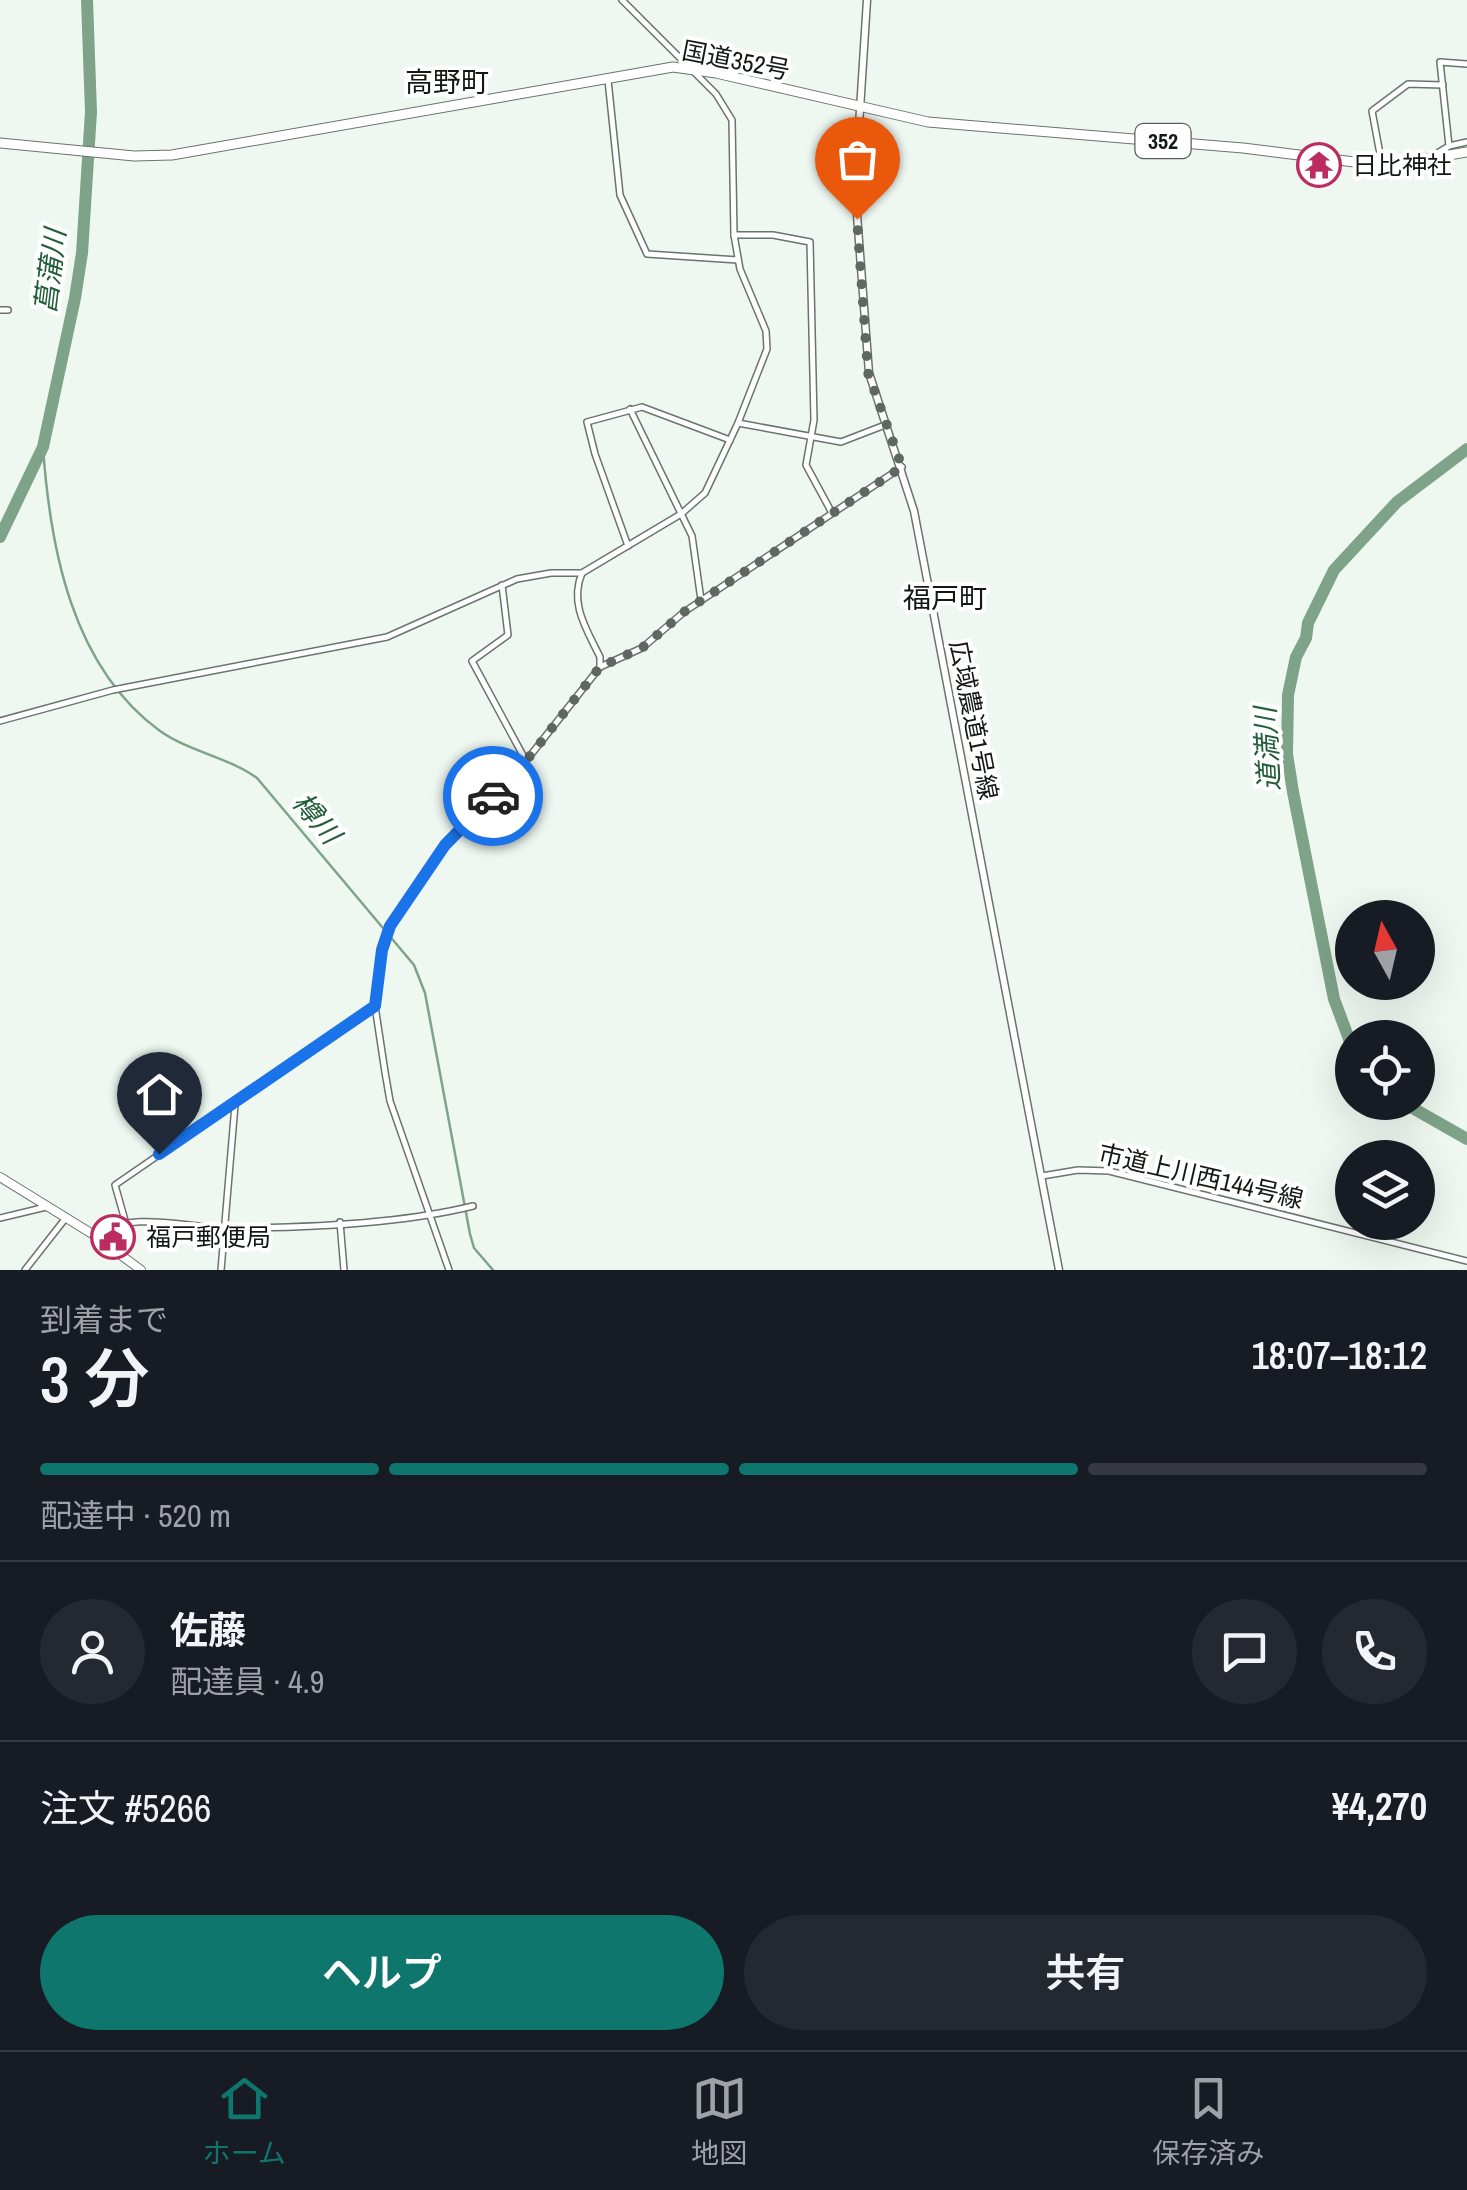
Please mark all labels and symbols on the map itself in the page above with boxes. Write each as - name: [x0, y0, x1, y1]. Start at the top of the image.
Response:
- street label: 国道352号: [679, 33, 793, 87]
- district label: 高野町: [405, 63, 489, 101]
- pin: [815, 117, 900, 220]
- road number: 352: [1136, 124, 1190, 158]
- temple icon: 日比神社: [1296, 142, 1342, 188]
- place label: 日比神社: [1352, 148, 1452, 182]
- water label: 菖蒲川: [26, 224, 74, 315]
- district label: 福戸町: [903, 579, 987, 617]
- street label: 広域農道1号線: [942, 638, 1006, 802]
- water label: 道満川: [1246, 703, 1288, 792]
- courier: [443, 746, 543, 846]
- water label: 樽川: [284, 784, 351, 854]
- north arrow: [1335, 900, 1435, 1000]
- pin: [117, 1052, 202, 1155]
- street label: 市道上川西144号線: [1095, 1136, 1307, 1216]
- public building icon: 福戸郵便局: [90, 1214, 136, 1260]
- place label: 福戸郵便局: [146, 1220, 271, 1254]

